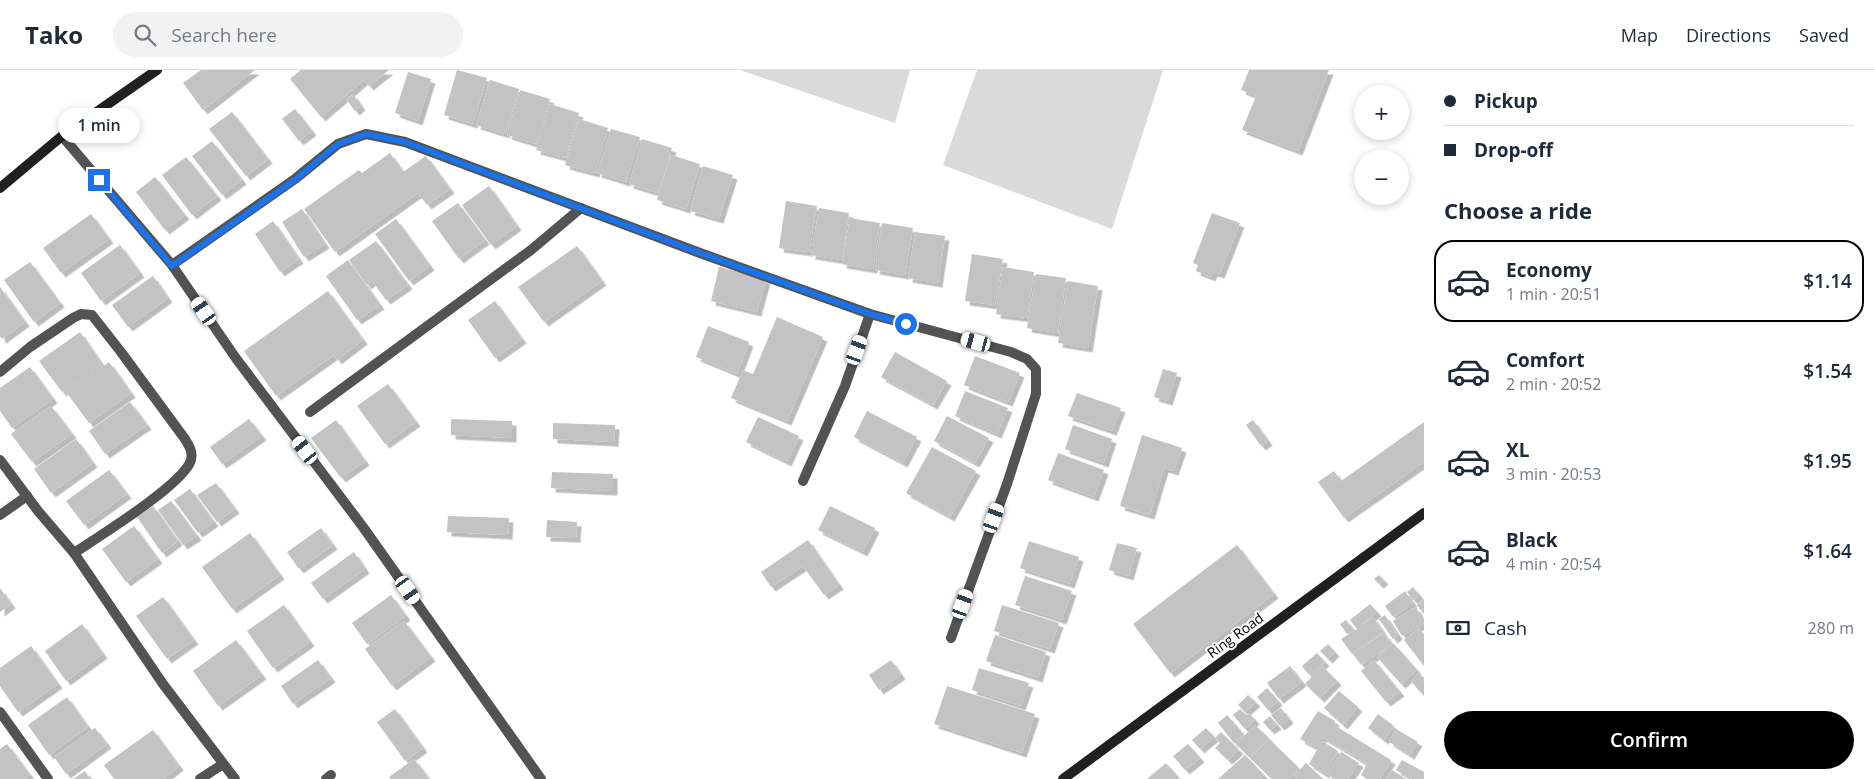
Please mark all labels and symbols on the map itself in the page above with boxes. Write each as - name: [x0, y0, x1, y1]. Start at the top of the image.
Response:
- callout: 1 min: [58, 108, 140, 142]
- route end: [88, 169, 110, 191]
- car: [189, 294, 218, 328]
- route start: [895, 313, 917, 335]
- car: [959, 331, 992, 353]
- car: [844, 333, 869, 367]
- car: [289, 434, 320, 466]
- car: [981, 501, 1006, 535]
- car: [393, 573, 422, 607]
- car: [950, 587, 975, 621]
- street label: Ring Road: [1203, 608, 1267, 662]

